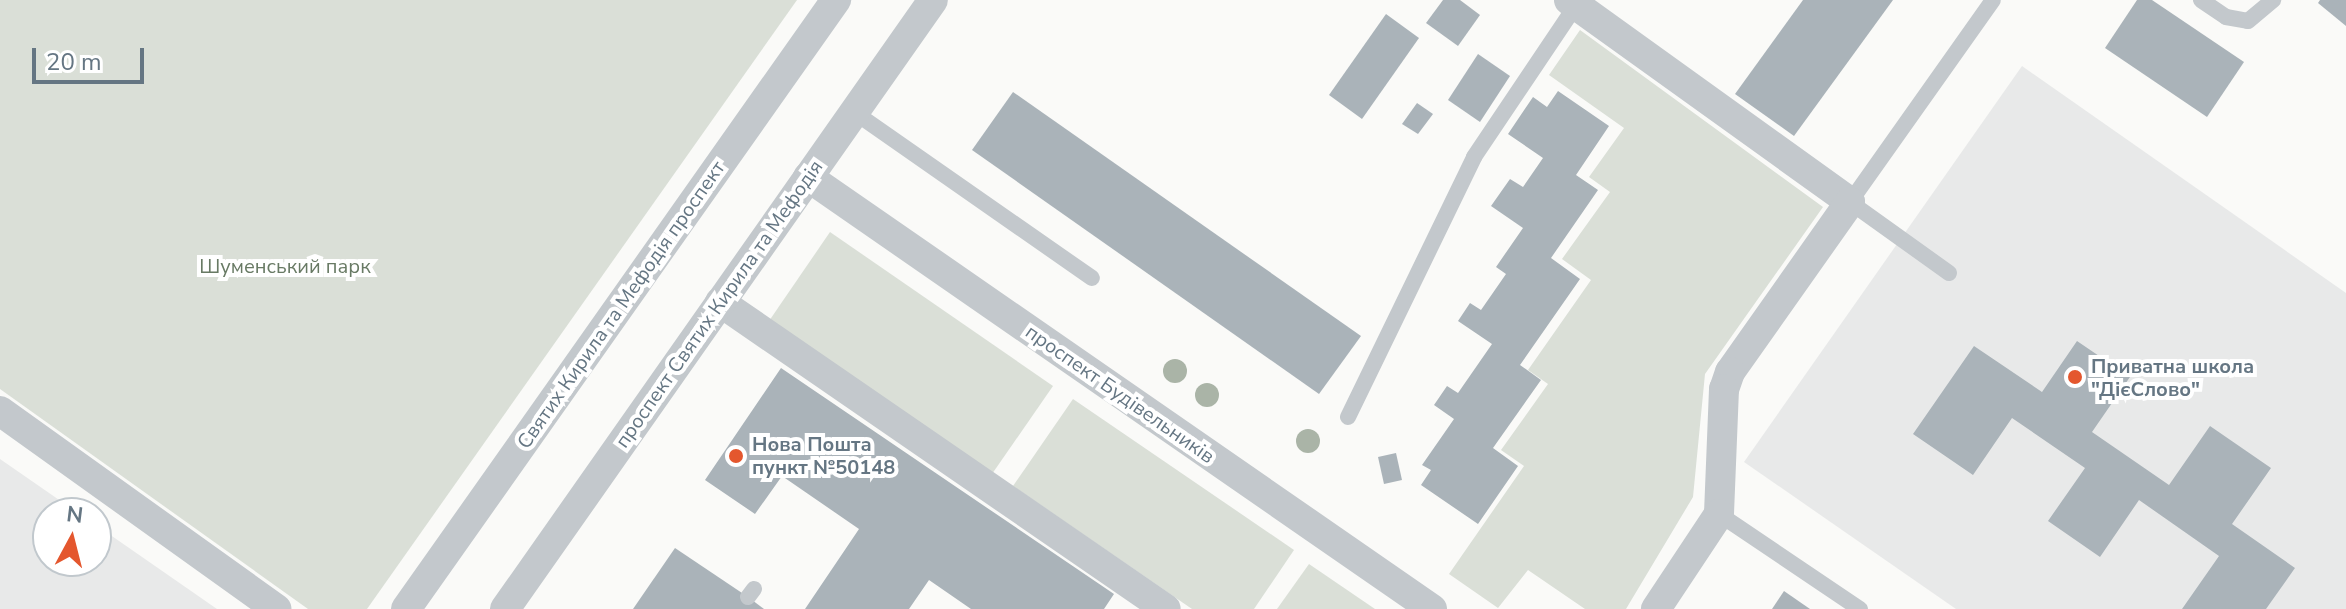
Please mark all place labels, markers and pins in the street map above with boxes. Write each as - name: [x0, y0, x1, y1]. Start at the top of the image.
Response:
- place label: Приватна школа "ДієСлово": [2091, 354, 2254, 401]
- marker: Приватна школа "ДієСлово": [2066, 368, 2084, 386]
- place label: Нова Пошта пункт №50148: [752, 432, 895, 479]
- marker: Нова Пошта пункт №50148: [727, 447, 745, 465]

